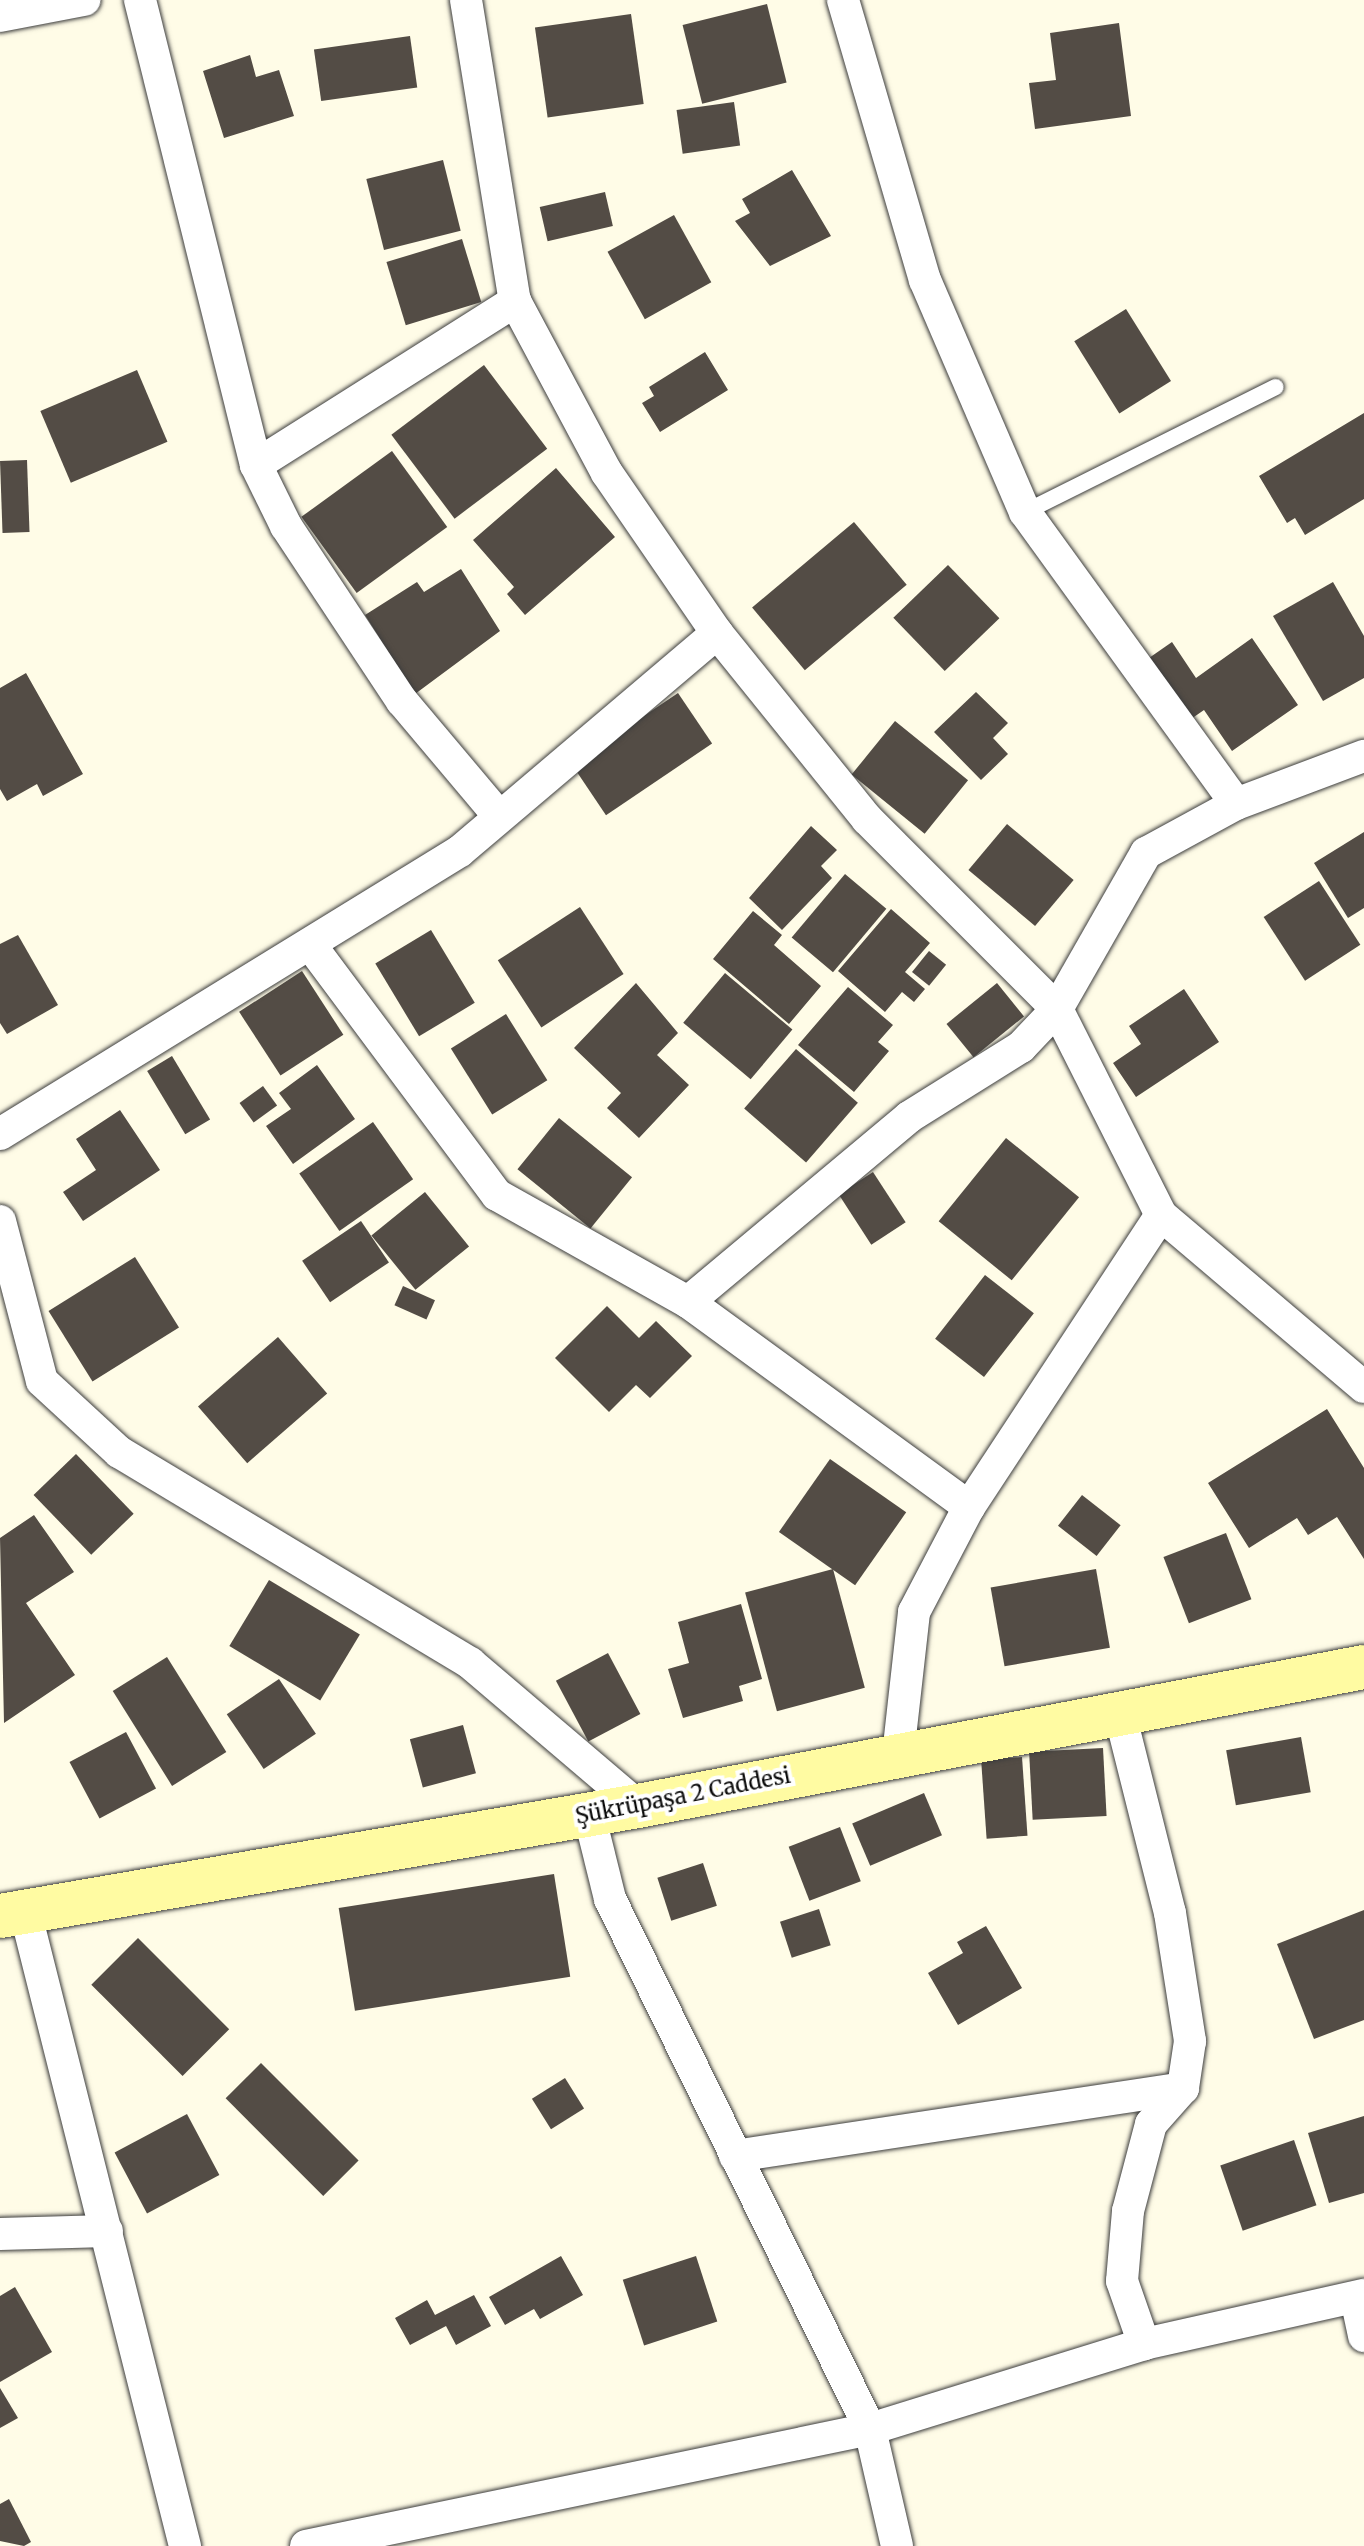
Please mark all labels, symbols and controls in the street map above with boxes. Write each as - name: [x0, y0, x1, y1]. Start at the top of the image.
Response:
- street label: Şükrüpaşa 2 Caddesi: [573, 1762, 793, 1830]

